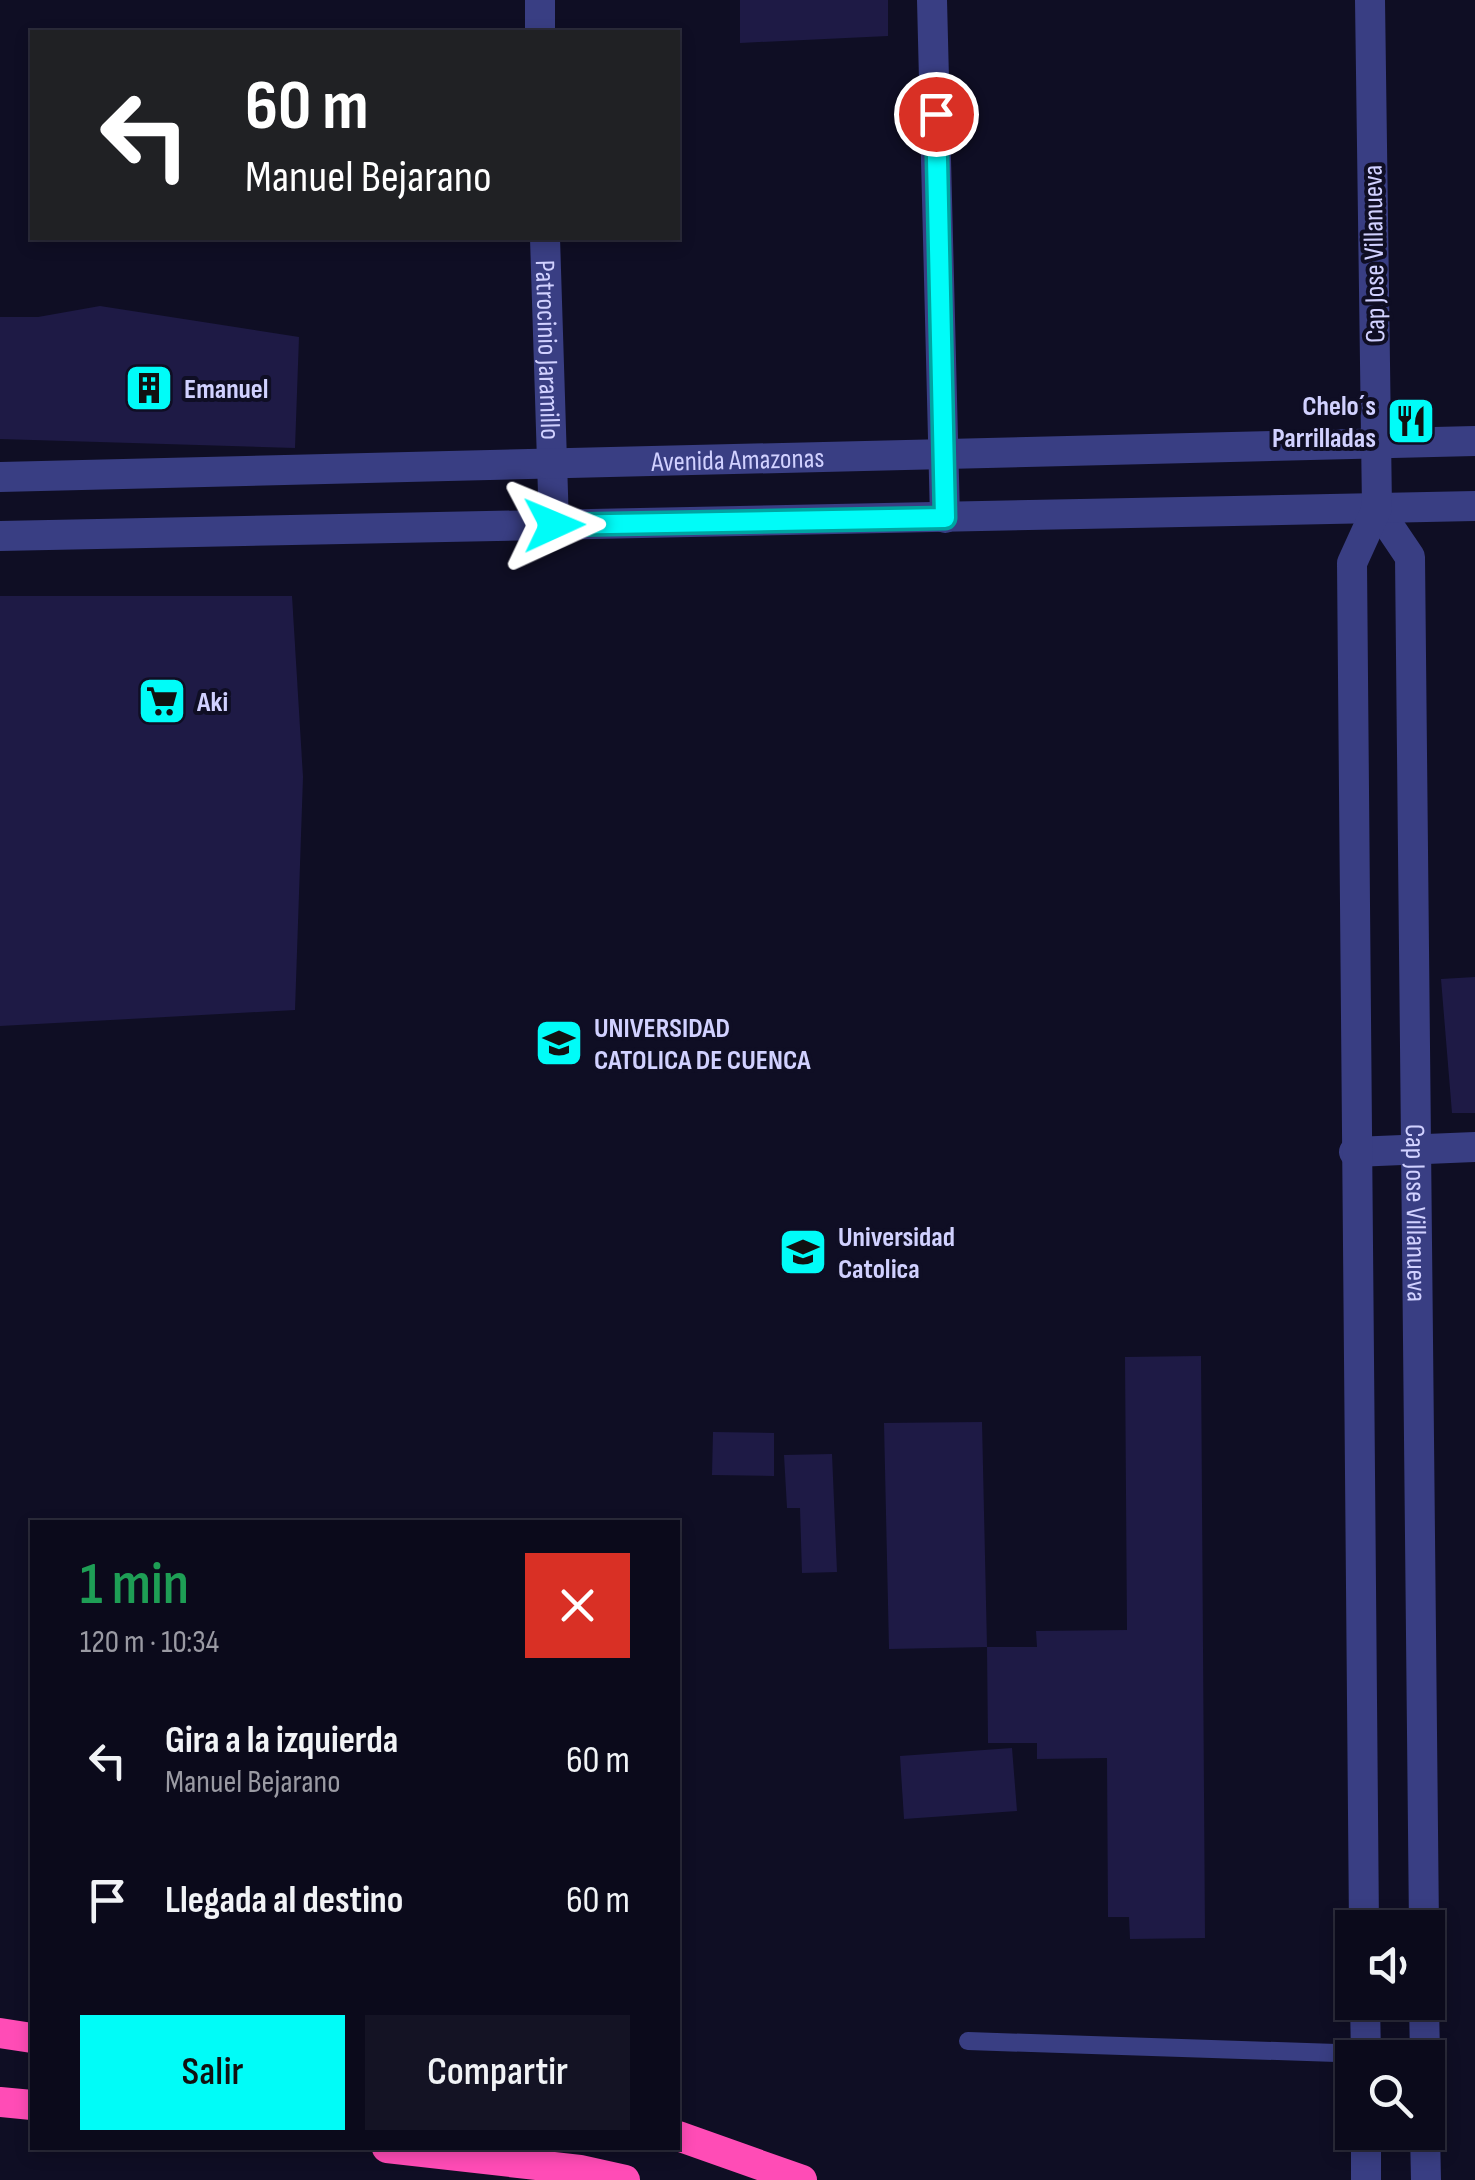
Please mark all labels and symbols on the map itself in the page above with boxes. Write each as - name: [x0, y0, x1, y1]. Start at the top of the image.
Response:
- pin: [894, 72, 979, 157]
- street label: Cap Jose Villanueva: [1356, 165, 1393, 343]
- street label: Patrocinio Jaramillo: [528, 260, 566, 440]
- building icon: Emanuel: [123, 362, 175, 414]
- place label: Emanuel: [184, 373, 268, 406]
- place label: Chelo´s Parrilladas: [1272, 390, 1376, 455]
- restaurant icon: Chelo´s Parrilladas: [1385, 395, 1437, 447]
- street label: Avenida Amazonas: [650, 442, 825, 479]
- position arrow: [502, 473, 606, 577]
- supermarket icon: Aki: [136, 675, 188, 727]
- place label: Aki: [196, 686, 228, 719]
- place label: UNIVERSIDAD CATOLICA DE CUENCA: [594, 1012, 811, 1077]
- school or university icon: UNIVERSIDAD CATOLICA DE CUENCA: [533, 1017, 585, 1069]
- street label: Cap Jose Villanueva: [1398, 1124, 1433, 1302]
- place label: Universidad Catolica: [838, 1221, 955, 1286]
- school or university icon: Universidad Catolica: [777, 1226, 829, 1278]

